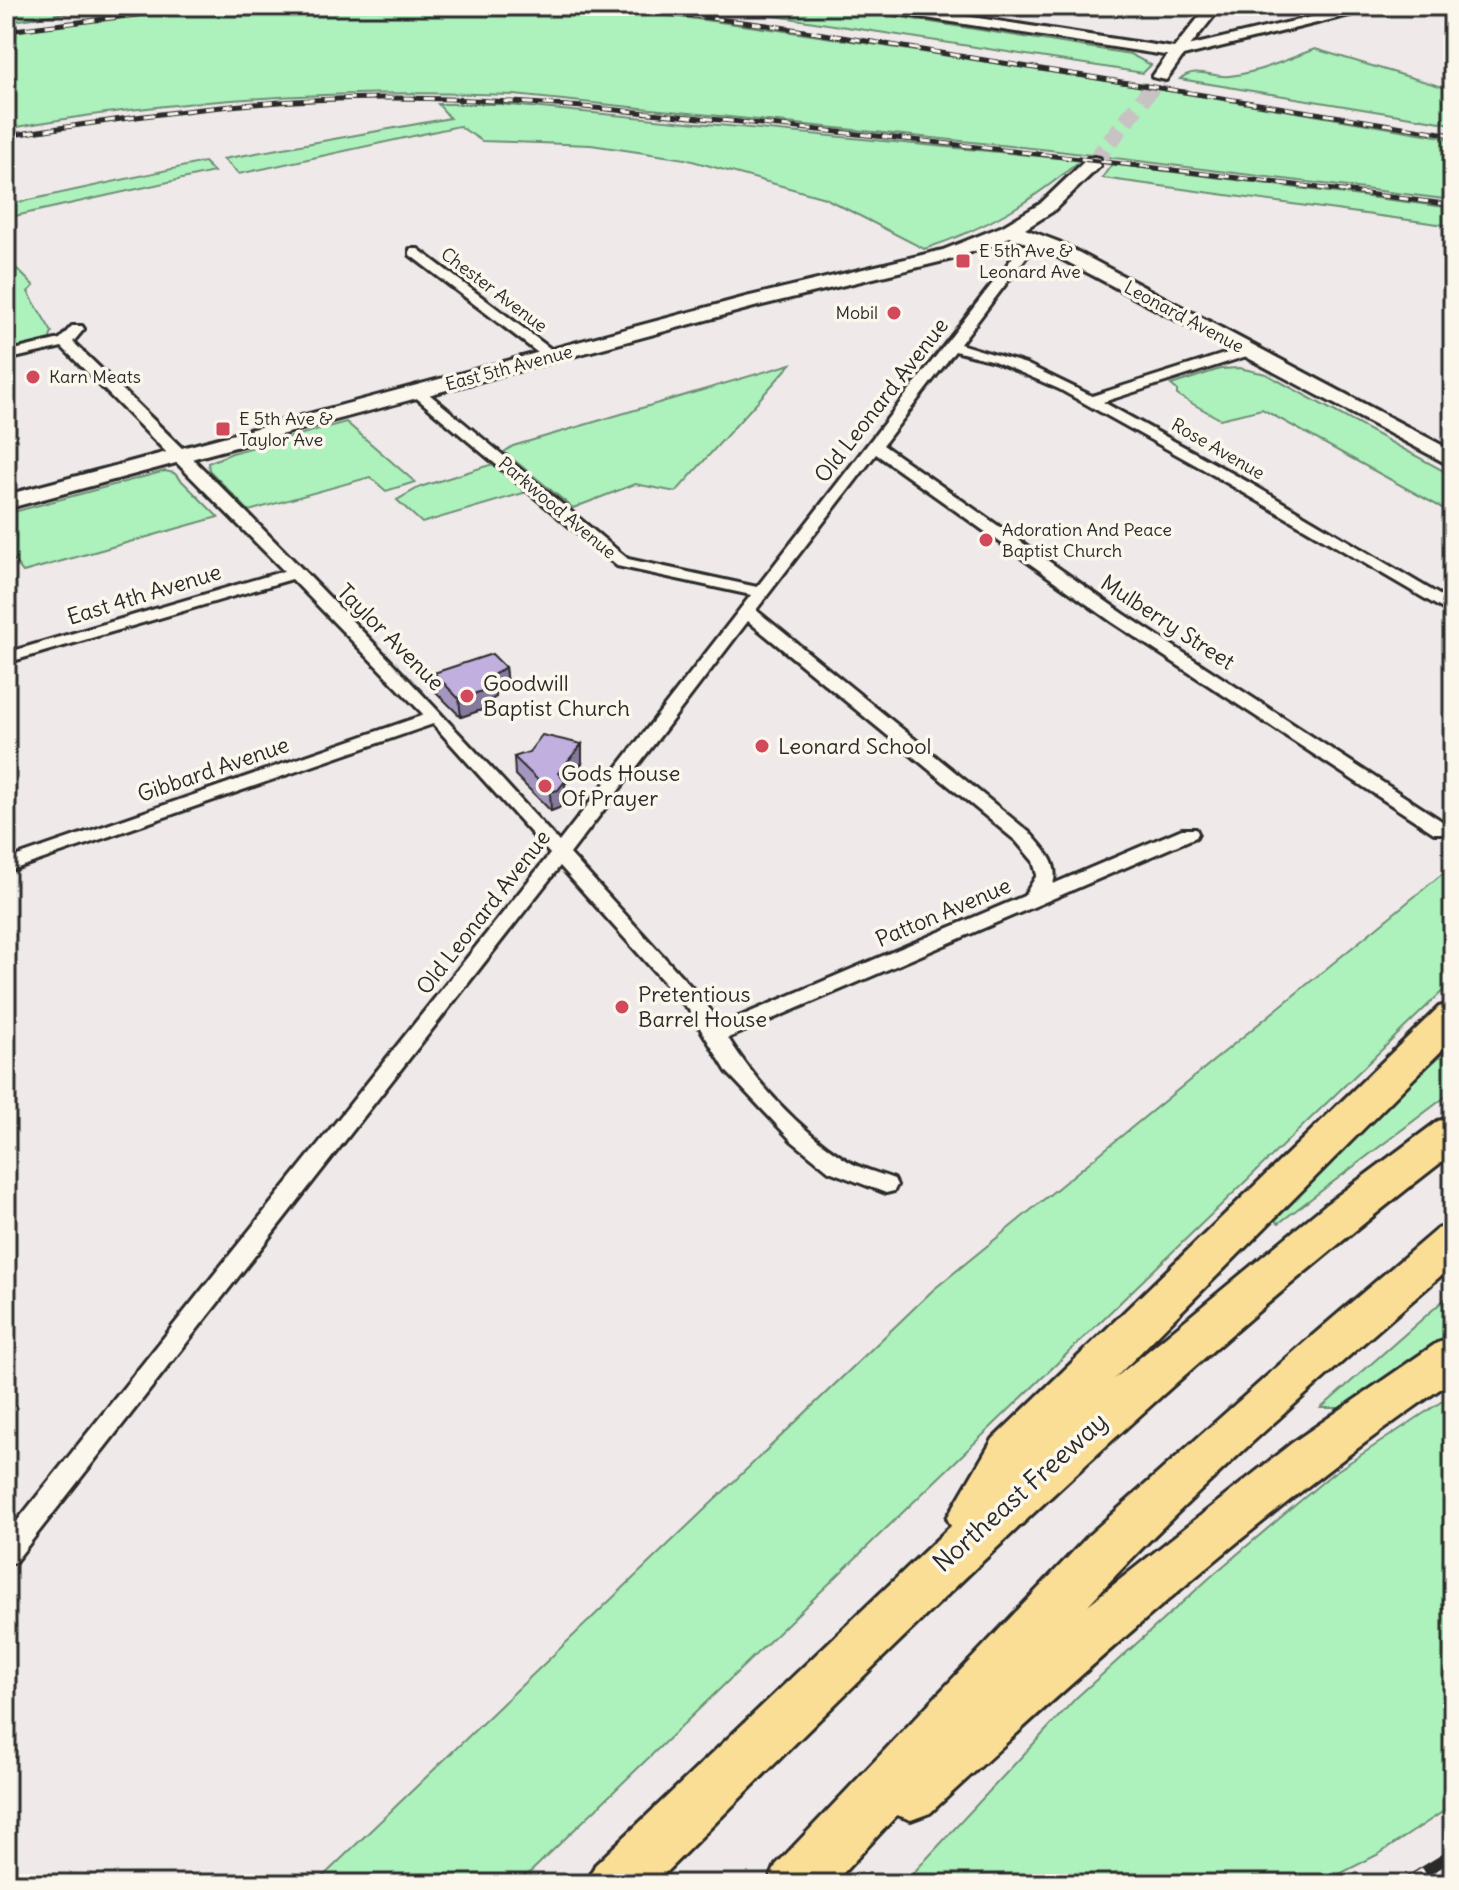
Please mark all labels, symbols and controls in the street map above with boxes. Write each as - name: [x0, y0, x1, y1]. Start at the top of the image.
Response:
- place label: E 5th Ave & Leonard Ave: [979, 239, 1081, 283]
- street label: Chester Avenue: [436, 242, 552, 337]
- marker: E 5th Ave & Leonard Ave: [954, 252, 972, 270]
- street label: Leonard Avenue: [1121, 275, 1248, 358]
- place label: Mobil: [835, 301, 878, 324]
- marker: Mobil: [885, 304, 903, 322]
- street label: Old Leonard Avenue: [808, 312, 954, 488]
- street label: East 5th Avenue: [443, 340, 575, 396]
- place label: Karn Meats: [49, 365, 141, 388]
- marker: Karn Meats: [24, 368, 42, 386]
- place label: E 5th Ave & Taylor Ave: [239, 407, 333, 451]
- street label: Rose Avenue: [1167, 413, 1269, 485]
- marker: E 5th Ave & Taylor Ave: [214, 420, 232, 438]
- street label: Parkwood Avenue: [494, 452, 621, 564]
- place label: Adoration And Peace Baptist Church: [1002, 518, 1172, 562]
- marker: Adoration And Peace Baptist Church: [977, 531, 995, 549]
- street label: East 4th Avenue: [64, 557, 224, 631]
- street label: Mulberry Street: [1096, 568, 1240, 676]
- street label: Taylor Avenue: [332, 578, 450, 696]
- place label: Goodwill Baptist Church: [483, 669, 630, 722]
- marker: Goodwill Baptist Church: [458, 687, 476, 705]
- street label: Gibbard Avenue: [134, 730, 292, 808]
- place label: Leonard School: [778, 732, 932, 760]
- marker: Leonard School: [753, 737, 771, 755]
- place label: Gods House Of Prayer: [561, 759, 680, 812]
- marker: Gods House Of Prayer: [536, 777, 554, 795]
- street label: Old Leonard Avenue: [410, 824, 556, 1000]
- street label: Patton Avenue: [871, 871, 1015, 953]
- place label: Pretentious Barrel House: [638, 980, 767, 1033]
- marker: Pretentious Barrel House: [613, 998, 631, 1016]
- street label: Northeast Freeway: [925, 1405, 1114, 1579]

